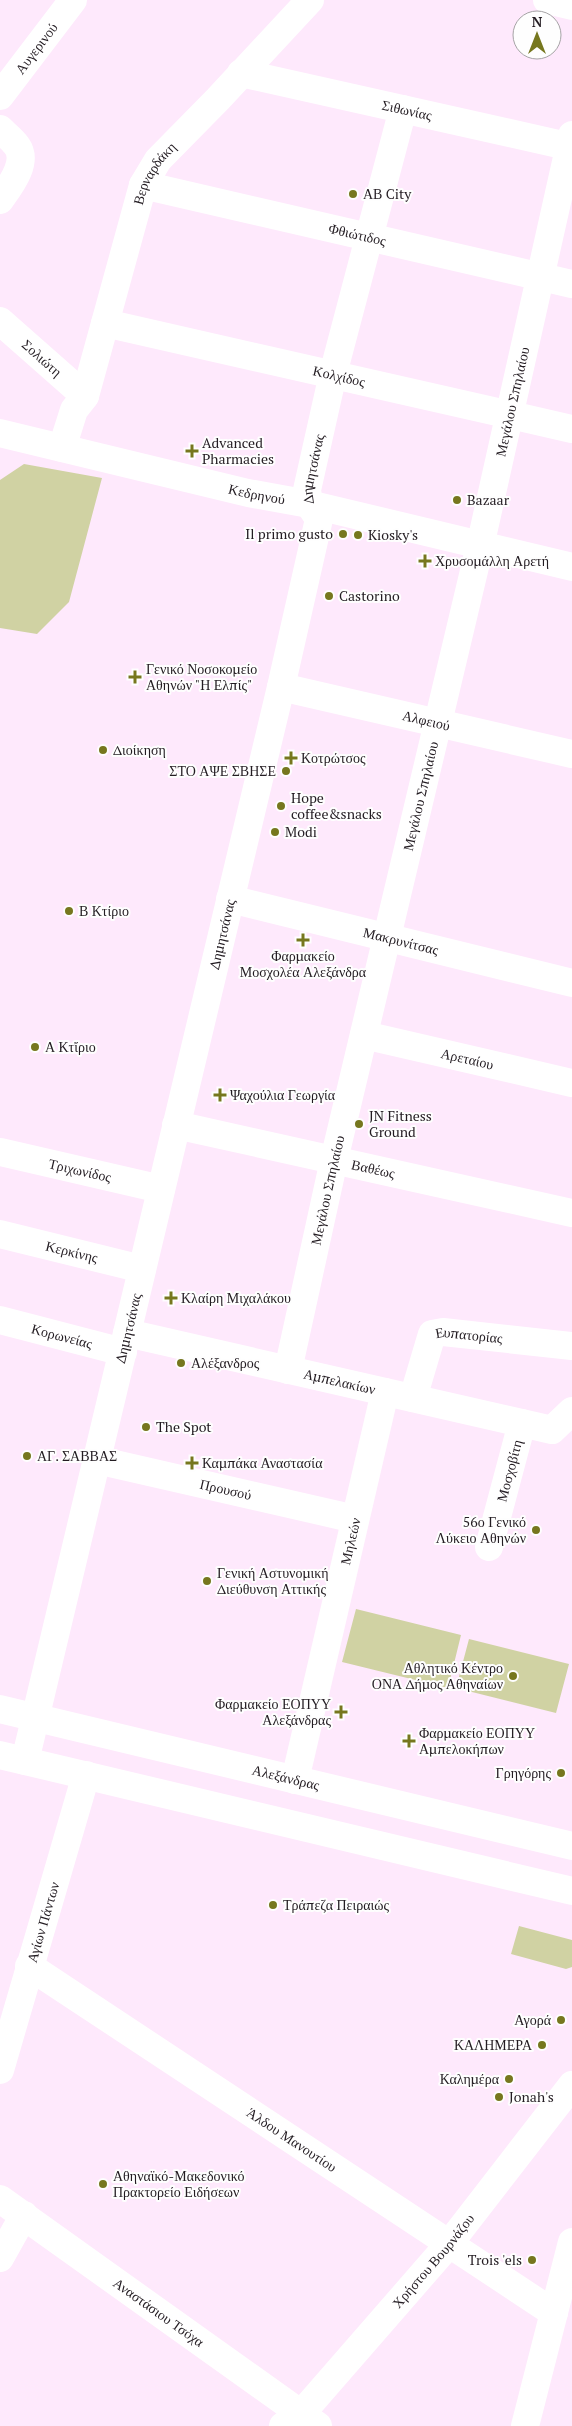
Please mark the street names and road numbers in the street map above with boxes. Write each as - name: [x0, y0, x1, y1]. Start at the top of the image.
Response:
- street label: Αυγερινού: [10, 18, 62, 78]
- street label: Σιθωνίας: [380, 95, 434, 125]
- street label: Βερναρδάκη: [128, 137, 180, 207]
- street label: Φθιώτιδος: [327, 218, 389, 250]
- street label: Σολιώτη: [18, 335, 67, 381]
- street label: Μεγάλου Σπηλαίου: [490, 345, 533, 458]
- street label: Κολχίδος: [311, 360, 368, 391]
- street label: Δημητσάνας: [297, 431, 328, 506]
- street label: Κεδρηνού: [227, 479, 287, 509]
- street label: Αλφειού: [400, 705, 452, 735]
- street label: Μεγάλου Σπηλαίου: [398, 739, 442, 853]
- street label: Δημητσάνας: [204, 897, 239, 971]
- street label: Μακρυνίτσας: [361, 922, 441, 959]
- street label: Αρεταίου: [439, 1043, 496, 1074]
- street label: Μεγάλου Σπηλαίου: [306, 1133, 349, 1247]
- street label: Τριχωνίδος: [47, 1153, 114, 1186]
- street label: Βαθέως: [350, 1154, 397, 1182]
- street label: Κερκίνης: [44, 1236, 100, 1267]
- street label: Δημητσάνας: [110, 1291, 145, 1365]
- street label: Κορωνείας: [30, 1319, 95, 1353]
- street label: Ευπατορίας: [434, 1322, 504, 1347]
- street label: Αμπελακίων: [302, 1364, 377, 1398]
- street label: Μοσχοβίτη: [491, 1437, 526, 1504]
- street label: Προυσού: [198, 1474, 254, 1504]
- street label: Μηλεών: [335, 1516, 365, 1567]
- street label: Αλεξάνδρας: [250, 1760, 322, 1794]
- street label: Αγίων Πάντων: [22, 1879, 63, 1965]
- street label: Άλδου Μανουτίου: [243, 2103, 341, 2176]
- street label: Χρήστου Βουρνάζου: [388, 2209, 478, 2312]
- street label: Αναστάσιου Τσόχα: [110, 2273, 209, 2351]

